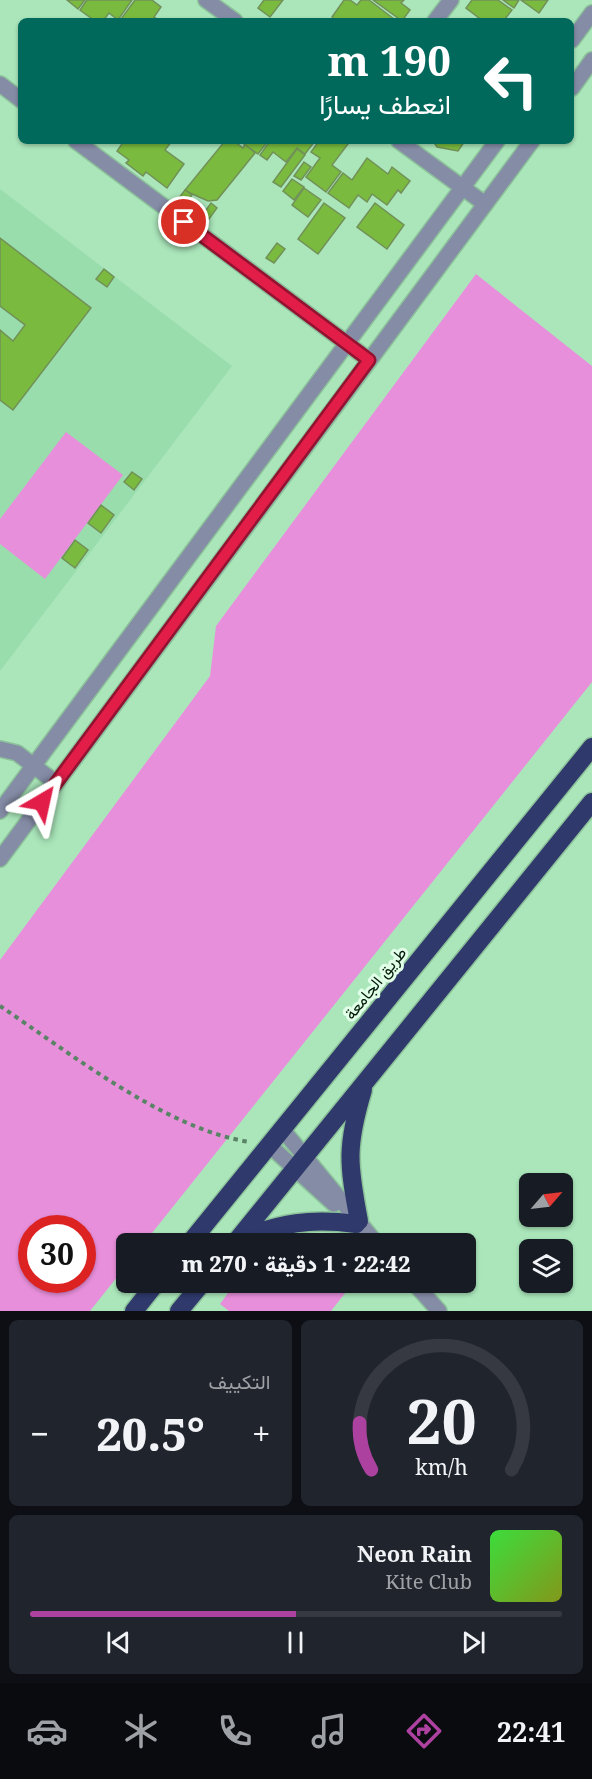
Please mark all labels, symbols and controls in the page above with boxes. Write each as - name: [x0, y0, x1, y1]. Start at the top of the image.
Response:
- text: 190 m: [327, 31, 451, 88]
- icon: left: [472, 42, 550, 120]
- text: انعطف يسارًا: [319, 85, 451, 122]
- pin: [158, 196, 209, 247]
- icon: arrive: [167, 205, 200, 238]
- position arrow: [10, 770, 74, 834]
- street label: طريق الجامعة: [339, 942, 411, 1024]
- north arrow: [519, 1173, 573, 1227]
- map controls: [519, 1173, 573, 1293]
- speed limit sign: 30: [18, 1215, 96, 1293]
- button: layers: [519, 1239, 573, 1293]
- text: 22:42 · 1 دقيقة · 270 m: [182, 1248, 410, 1278]
- text: التكييف: [208, 1368, 271, 1395]
- text: 20: [406, 1377, 477, 1462]
- text: 20.5°: [96, 1403, 205, 1464]
- text: −: [30, 1411, 49, 1456]
- text: +: [252, 1411, 271, 1456]
- text: km/h: [415, 1452, 468, 1481]
- text: Neon Rain: [357, 1538, 472, 1568]
- text: Kite Club: [385, 1568, 472, 1595]
- icon: previous: [102, 1626, 135, 1659]
- icon: pause: [279, 1626, 312, 1659]
- icon: next: [457, 1626, 490, 1659]
- icon: car: [26, 1710, 68, 1752]
- icon: climate: [120, 1710, 162, 1752]
- icon: phone: [214, 1710, 256, 1752]
- icon: music: [308, 1710, 350, 1752]
- icon: directions: [403, 1710, 445, 1752]
- text: 22:41: [497, 1713, 566, 1750]

